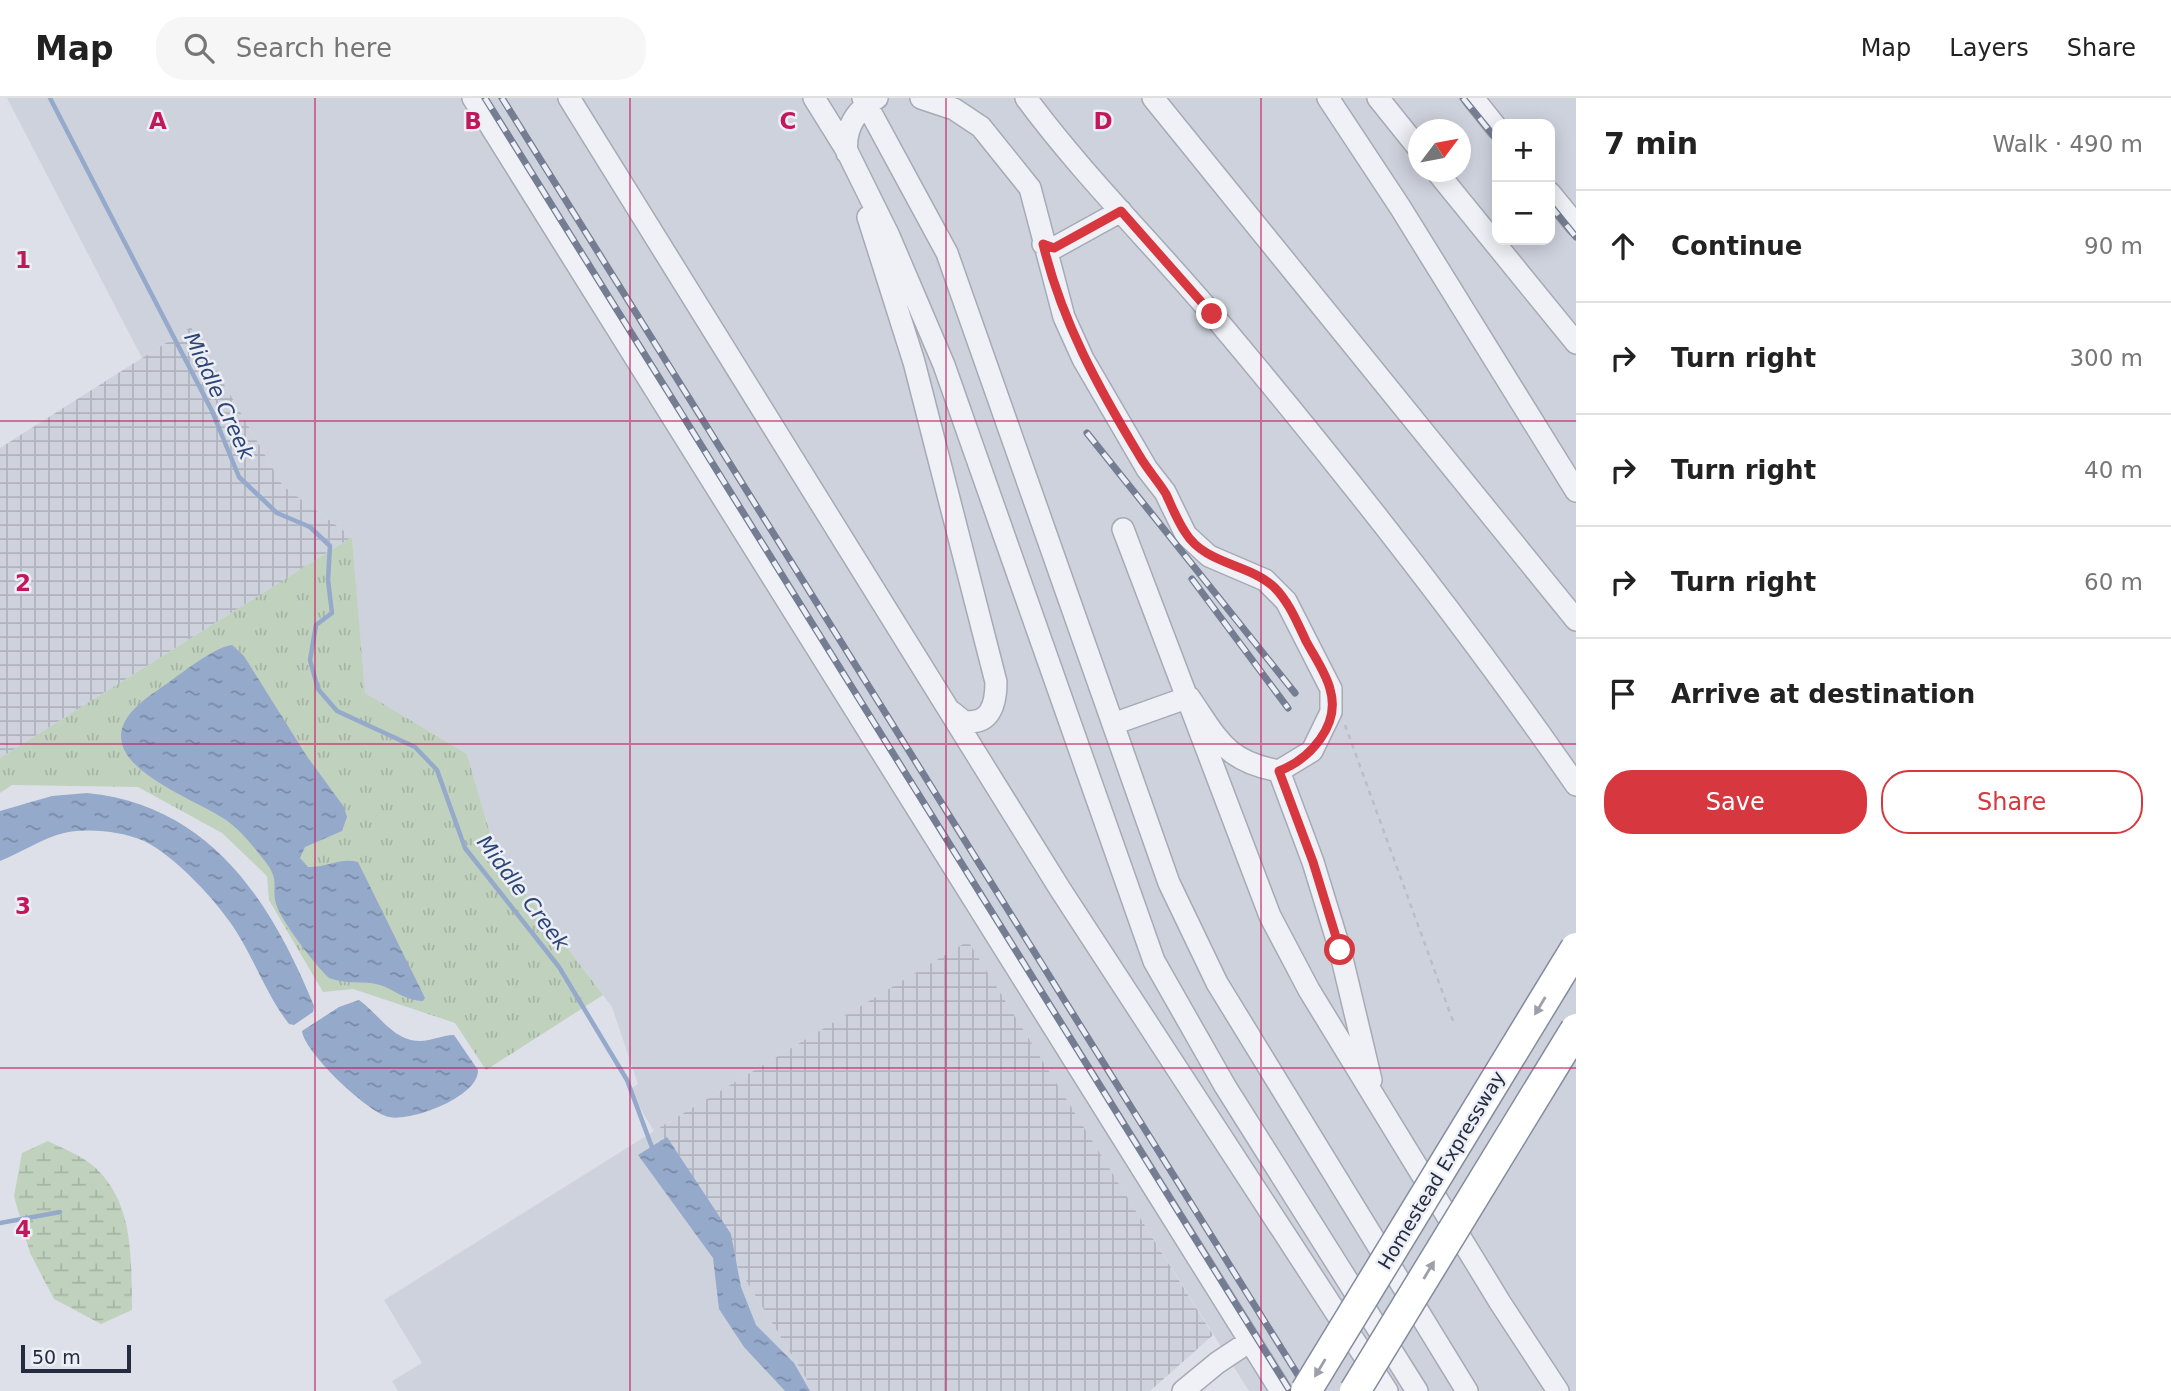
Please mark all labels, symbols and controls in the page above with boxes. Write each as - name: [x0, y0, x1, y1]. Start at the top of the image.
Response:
- search box: [156, 17, 646, 80]
- text: Map: [35, 29, 114, 68]
- icon: search: [180, 29, 218, 67]
- text: Search here: [236, 33, 392, 63]
- text: Map: [1861, 34, 1911, 62]
- text: Layers: [1949, 34, 2029, 62]
- text: Share: [2067, 34, 2136, 62]
- text: A: [149, 108, 167, 134]
- text: B: [464, 108, 482, 134]
- text: C: [780, 108, 796, 134]
- text: D: [1093, 108, 1113, 134]
- north arrow: [1408, 119, 1471, 182]
- map controls: [1492, 119, 1555, 245]
- button: +: [1492, 119, 1555, 182]
- text: 7 min: [1604, 126, 1698, 161]
- text: Walk · 490 m: [1992, 131, 2143, 157]
- button: −: [1492, 182, 1555, 245]
- icon: ahead: [1604, 227, 1642, 265]
- text: Continue: [1671, 231, 1802, 261]
- text: 90 m: [2084, 233, 2143, 259]
- text: 1: [15, 247, 31, 273]
- route end: [1196, 298, 1227, 329]
- water label: Middle Creek: [179, 329, 259, 464]
- icon: right: [1604, 339, 1642, 377]
- text: Turn right: [1671, 343, 1816, 373]
- text: 300 m: [2069, 345, 2143, 371]
- icon: right: [1604, 451, 1642, 489]
- text: Turn right: [1671, 455, 1816, 485]
- text: 40 m: [2084, 457, 2143, 483]
- icon: right: [1604, 563, 1642, 601]
- text: Turn right: [1671, 567, 1816, 597]
- text: 60 m: [2084, 569, 2143, 595]
- text: 2: [15, 570, 31, 596]
- icon: arrive: [1604, 675, 1642, 713]
- text: Arrive at destination: [1671, 679, 1975, 709]
- button: Save: [1604, 770, 1867, 834]
- button: Share: [1881, 770, 2143, 834]
- water label: Middle Creek: [472, 831, 574, 956]
- text: 3: [15, 893, 31, 919]
- route start: [1324, 934, 1355, 965]
- one-way arrow: [1534, 997, 1547, 1016]
- street label: Homestead Expressway: [1373, 1067, 1509, 1273]
- text: 4: [15, 1216, 31, 1242]
- one-way arrow: [1422, 1260, 1435, 1280]
- scale bar: [21, 1342, 131, 1374]
- text: 50 m: [32, 1346, 81, 1368]
- one-way arrow: [1313, 1358, 1326, 1377]

